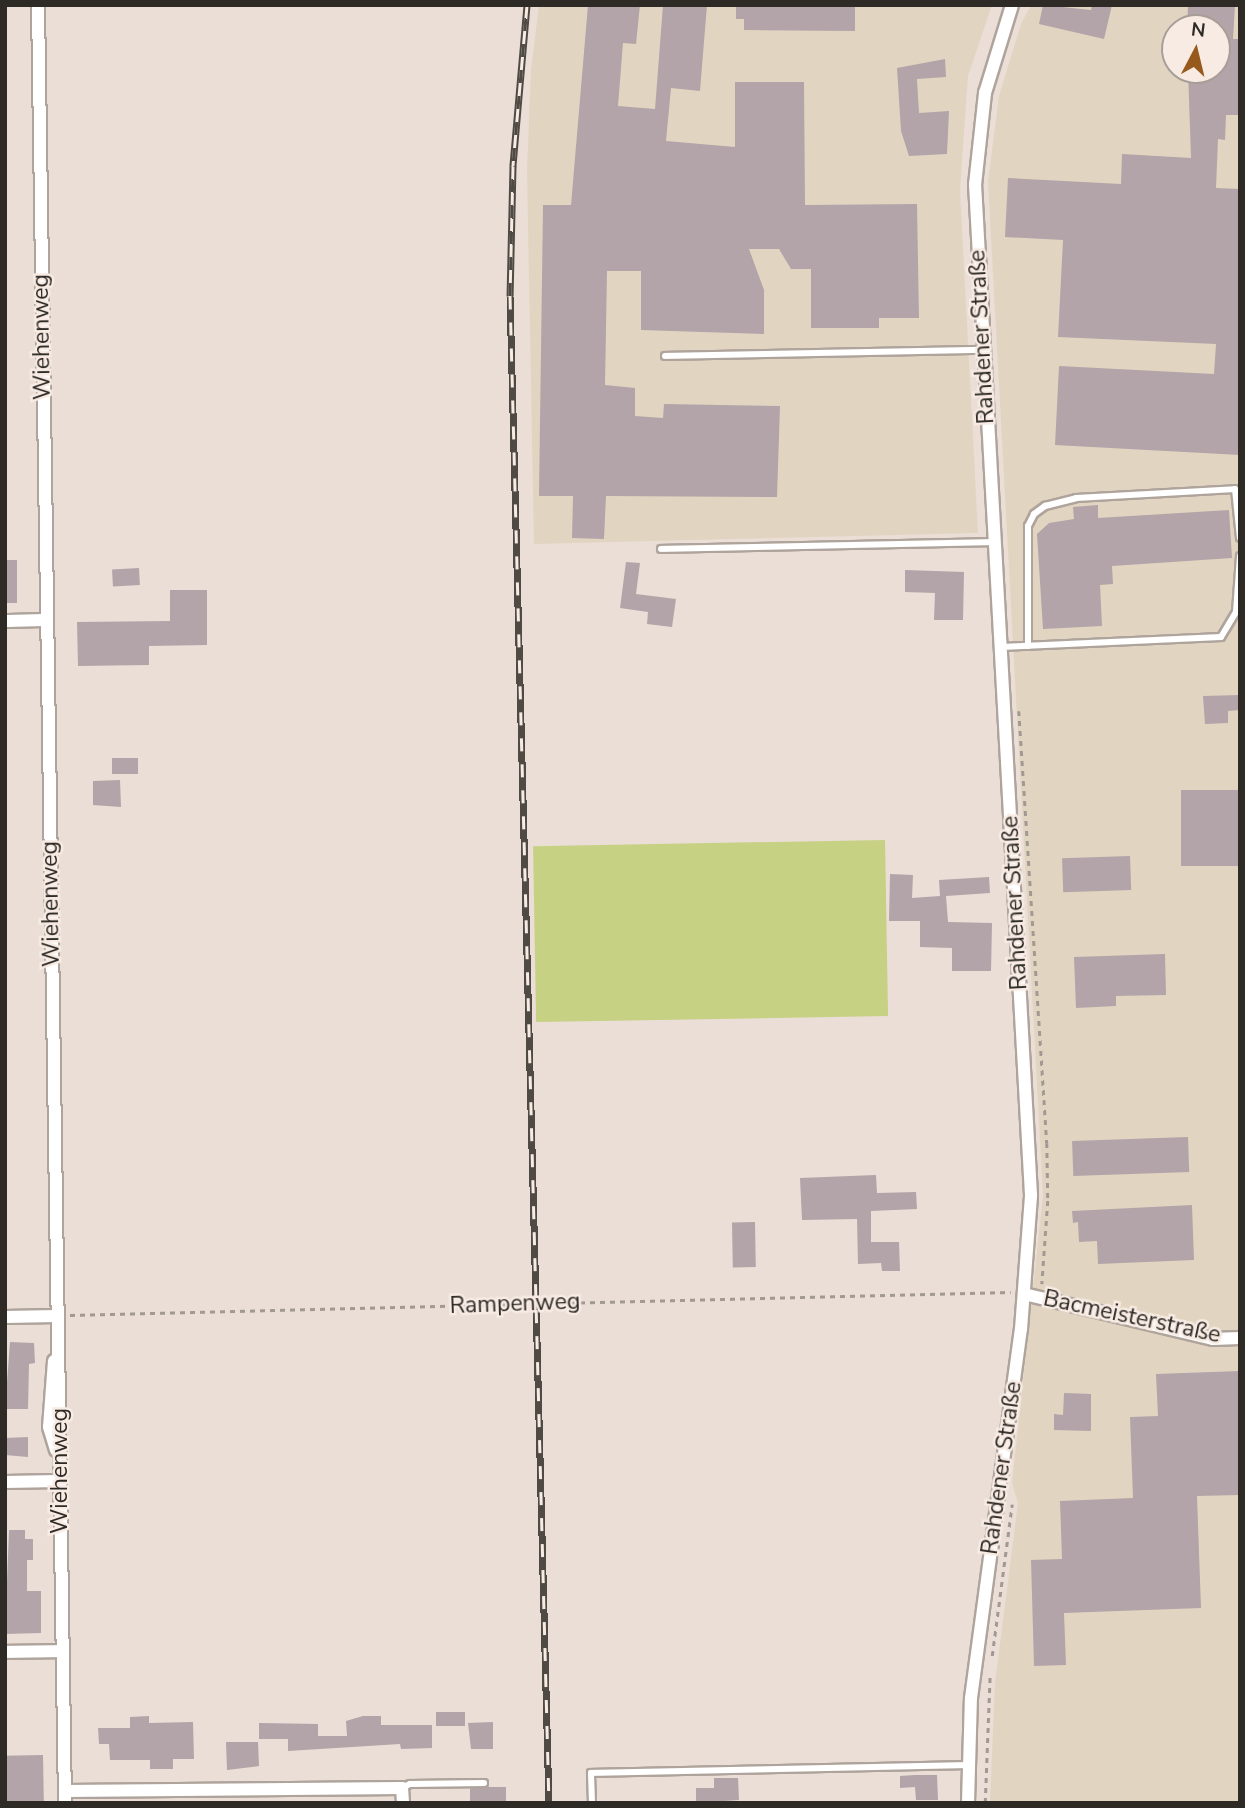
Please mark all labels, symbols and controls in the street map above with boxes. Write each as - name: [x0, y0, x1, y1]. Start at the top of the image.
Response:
- north arrow: [1161, 14, 1231, 84]
- text: N: [1190, 16, 1207, 44]
- street label: Rahdener Straße: [964, 249, 1000, 425]
- street label: Wiehenweg: [27, 274, 57, 400]
- street label: Rahdener Straße: [997, 815, 1033, 991]
- street label: Wiehenweg: [36, 841, 66, 967]
- street label: Bacmeisterstraße: [1041, 1285, 1223, 1349]
- street label: Rampenweg: [449, 1288, 581, 1320]
- street label: Rahdener Straße: [976, 1380, 1028, 1556]
- street label: Wiehenweg: [46, 1408, 74, 1534]

